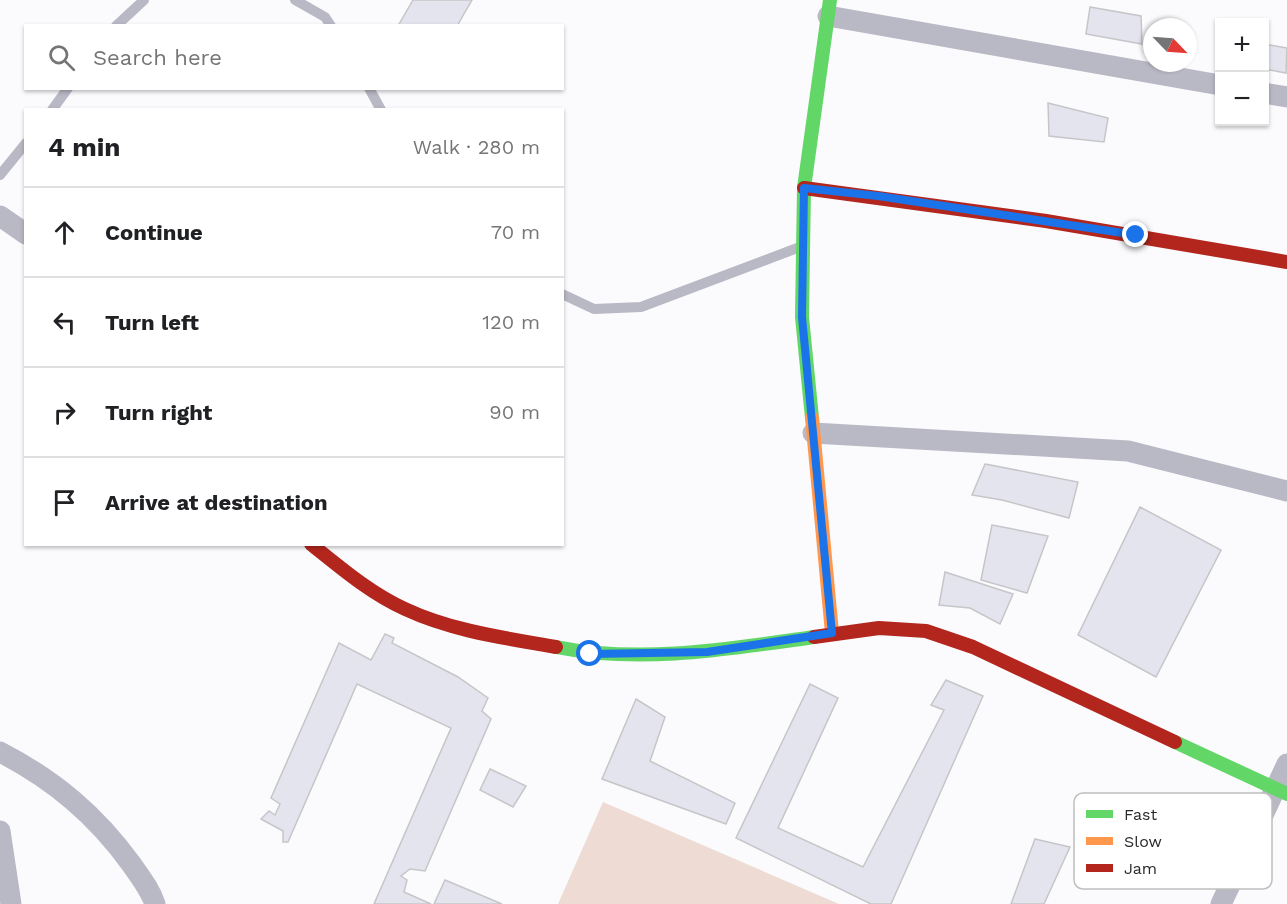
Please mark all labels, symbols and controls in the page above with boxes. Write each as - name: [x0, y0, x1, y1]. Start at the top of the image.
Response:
- north arrow: [1143, 18, 1197, 72]
- map controls: [1215, 18, 1269, 126]
- button: +: [1215, 18, 1269, 72]
- search box: [24, 24, 564, 90]
- icon: search: [45, 41, 78, 74]
- text: Search here: [93, 45, 222, 70]
- button: −: [1215, 72, 1269, 126]
- text: 4 min: [48, 132, 120, 162]
- text: Walk · 280 m: [413, 135, 540, 159]
- icon: ahead: [48, 216, 81, 249]
- text: Continue: [105, 220, 203, 245]
- text: 70 m: [491, 220, 540, 244]
- route end: [1122, 221, 1148, 247]
- icon: left: [48, 306, 81, 339]
- text: Turn left: [105, 310, 199, 335]
- text: 120 m: [482, 310, 540, 334]
- icon: right: [48, 396, 81, 429]
- text: Turn right: [105, 400, 212, 425]
- text: 90 m: [489, 400, 540, 424]
- icon: arrive: [48, 486, 81, 519]
- text: Arrive at destination: [105, 490, 328, 515]
- route start: [576, 640, 602, 666]
- legend: [1074, 793, 1272, 889]
- text: Fast: [1124, 805, 1157, 824]
- text: Slow: [1124, 832, 1162, 851]
- text: Jam: [1124, 859, 1157, 878]

